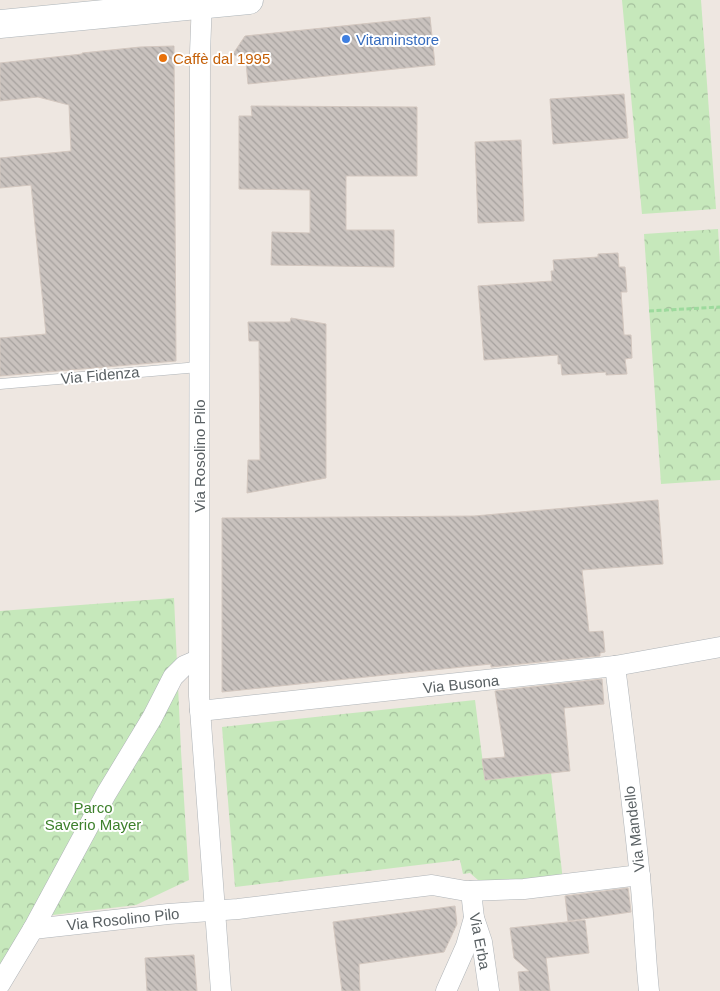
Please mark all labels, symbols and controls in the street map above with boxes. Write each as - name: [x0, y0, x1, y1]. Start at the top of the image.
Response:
- place label: Vitaminstore: [356, 31, 439, 48]
- marker: Vitaminstore: [340, 33, 352, 45]
- place label: Caffè dal 1995: [173, 50, 270, 67]
- marker: Caffè dal 1995: [157, 52, 169, 64]
- street label: Via Fidenza: [60, 363, 141, 387]
- street label: Via Rosolino Pilo: [191, 399, 208, 513]
- street label: Via Busona: [422, 671, 501, 696]
- street label: Via Mandello: [620, 785, 648, 873]
- park label: Parco Saverio Mayer: [45, 799, 141, 833]
- street label: Via Rosolino Pilo: [66, 905, 180, 933]
- street label: Via Erba: [466, 911, 494, 971]

